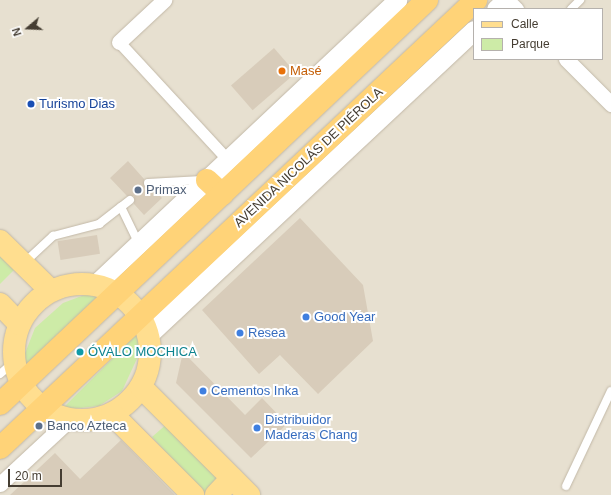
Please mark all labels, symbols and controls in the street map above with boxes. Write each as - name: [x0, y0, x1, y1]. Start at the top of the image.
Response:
- north arrow: [8, 8, 48, 48]
- legend: [473, 8, 603, 60]
- text: Calle: [511, 17, 538, 31]
- text: N: [10, 26, 24, 38]
- text: Parque: [511, 37, 550, 51]
- place label: Masé: [290, 63, 322, 79]
- marker: Masé: [277, 66, 287, 76]
- street label: AVENIDA NICOLÁS DE PIÉROLA: [231, 85, 387, 231]
- place label: Turismo Dias: [39, 96, 115, 112]
- marker: Turismo Dias: [26, 99, 36, 109]
- place label: Primax: [146, 182, 186, 198]
- marker: Primax: [133, 185, 143, 195]
- place label: Good Year: [314, 309, 376, 325]
- marker: Good Year: [301, 312, 311, 322]
- place label: Resea: [248, 325, 286, 341]
- marker: Resea: [235, 328, 245, 338]
- place label: ÓVALO MOCHICA: [88, 344, 197, 360]
- marker: ÓVALO MOCHICA: [75, 347, 85, 357]
- place label: Cementos Inka: [211, 383, 298, 399]
- marker: Cementos Inka: [198, 386, 208, 396]
- place label: Distribuidor Maderas Chang: [265, 413, 357, 444]
- place label: Banco Azteca: [47, 418, 127, 434]
- marker: Banco Azteca: [34, 421, 44, 431]
- marker: Distribuidor Maderas Chang: [252, 423, 262, 433]
- scale bar: [10, 461, 64, 487]
- text: 20 m: [15, 469, 42, 483]

